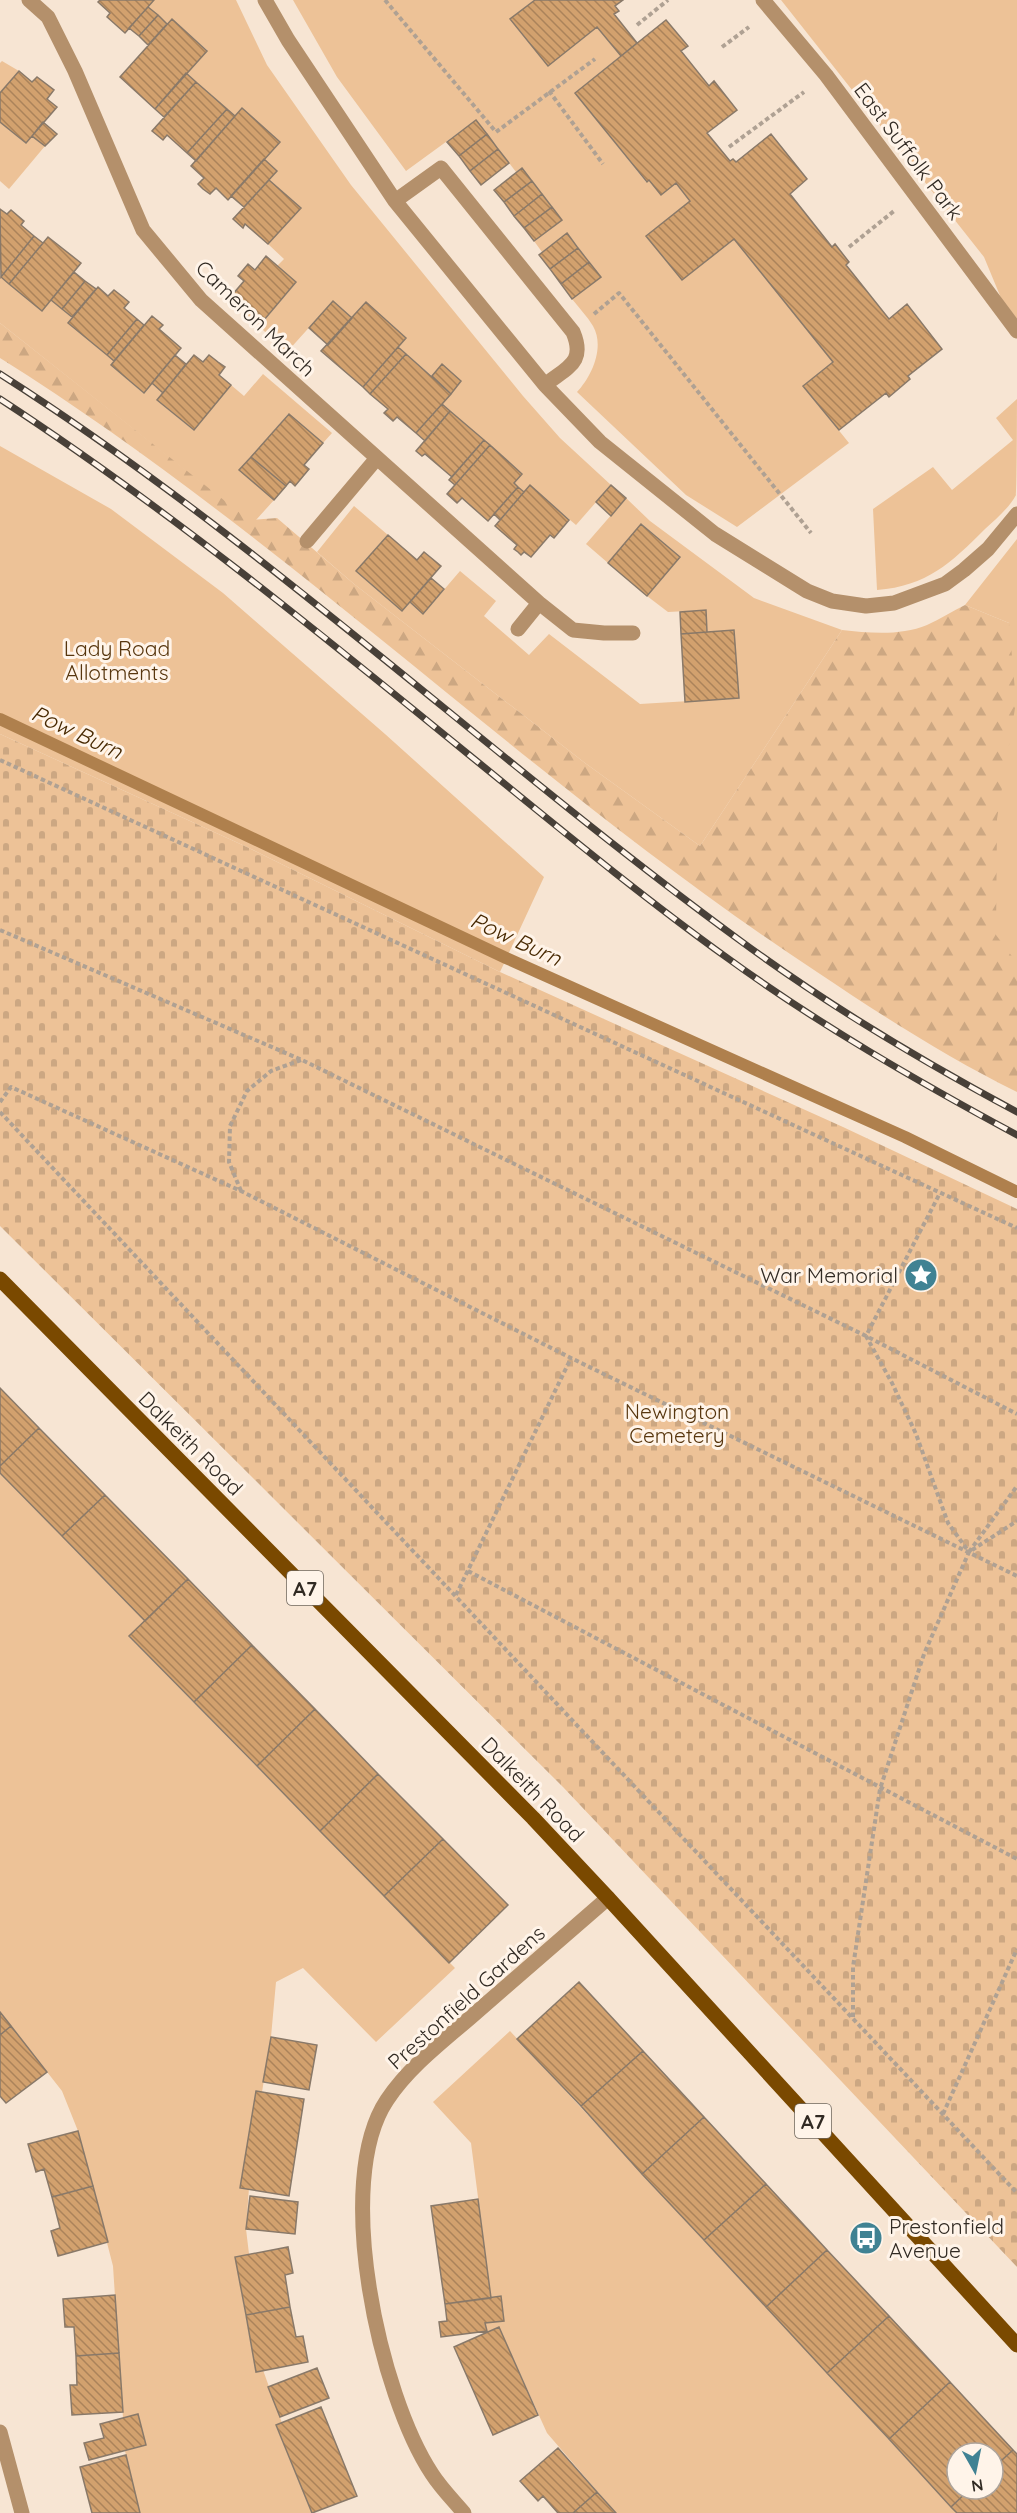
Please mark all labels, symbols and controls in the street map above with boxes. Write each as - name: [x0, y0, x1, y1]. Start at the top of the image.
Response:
- street label: East Suffolk Park: [849, 77, 969, 225]
- street label: Cameron March: [191, 254, 321, 382]
- park label: Lady Road Allotments: [64, 635, 170, 685]
- water label: Pow Burn: [27, 699, 128, 766]
- water label: Pow Burn: [466, 906, 567, 973]
- place icon: War Memorial: [903, 1257, 939, 1293]
- place label: War Memorial: [760, 1262, 898, 1288]
- street label: Dalkeith Road: [133, 1385, 249, 1501]
- park label: Newington Cemetery: [625, 1398, 729, 1448]
- road number: A7: [287, 1571, 323, 1605]
- street label: Dalkeith Road: [476, 1731, 590, 1847]
- street label: Prestonfield Gardens: [382, 1920, 550, 2074]
- road number: A7: [795, 2104, 831, 2138]
- place label: Prestonfield Avenue: [889, 2213, 1004, 2263]
- bus stop icon: Prestonfield Avenue: [848, 2220, 884, 2256]
- north arrow: [945, 2441, 1005, 2501]
- text: N: [970, 2475, 985, 2497]

